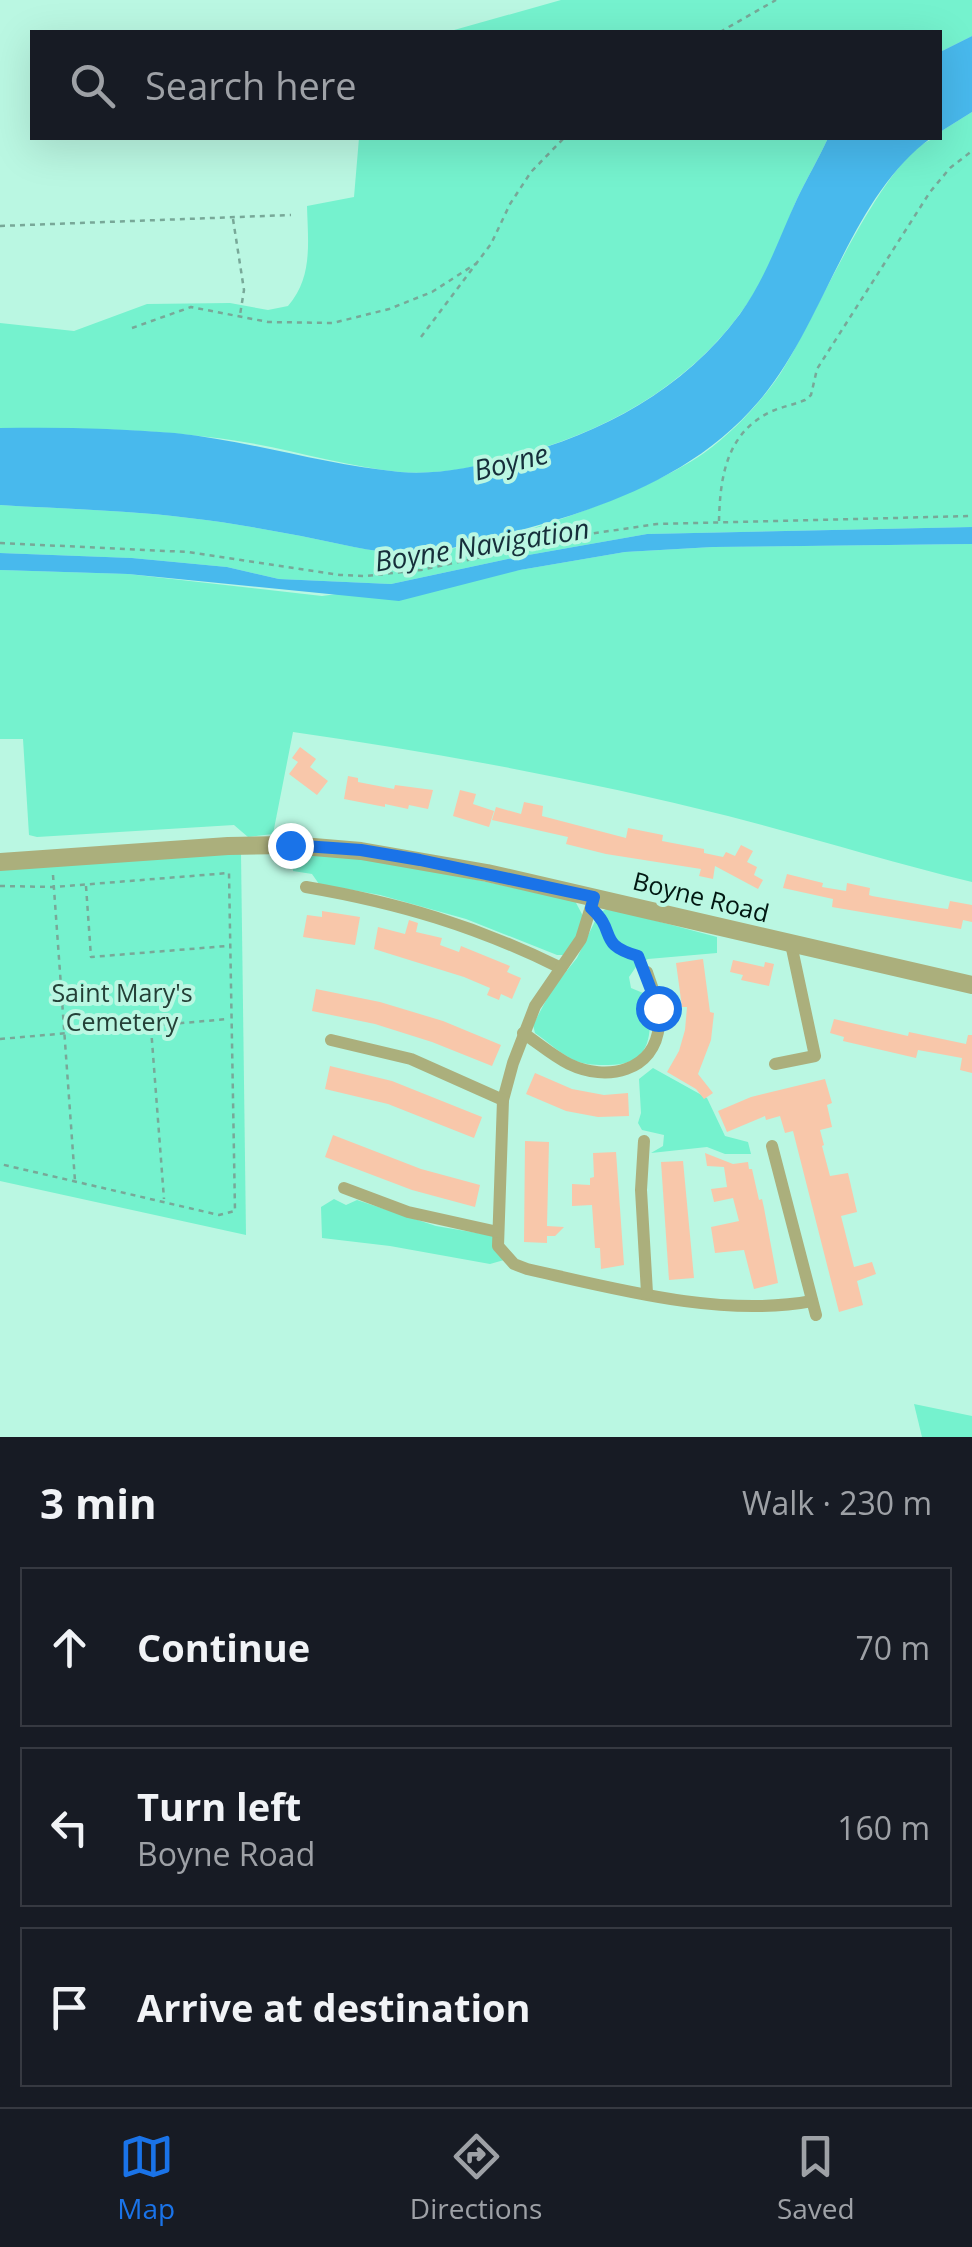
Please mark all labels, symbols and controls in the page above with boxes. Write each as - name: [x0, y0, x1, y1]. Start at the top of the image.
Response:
- search box: [30, 30, 942, 140]
- icon: search: [65, 58, 120, 113]
- text: Search here: [145, 59, 357, 111]
- water label: Boyne: [470, 433, 552, 489]
- water label: Boyne Navigation: [372, 508, 592, 580]
- route end: [268, 823, 314, 869]
- street label: Boyne Road: [630, 863, 773, 929]
- park label: Saint Mary's Cemetery: [51, 975, 193, 1038]
- route start: [636, 986, 682, 1032]
- text: 3 min: [40, 1474, 157, 1531]
- text: Walk · 230 m: [742, 1481, 932, 1524]
- icon: ahead: [42, 1620, 97, 1675]
- text: Continue: [137, 1621, 310, 1673]
- text: 70 m: [855, 1626, 930, 1669]
- text: Turn left: [137, 1780, 301, 1832]
- icon: left: [42, 1800, 97, 1855]
- text: 160 m: [837, 1806, 930, 1849]
- text: Boyne Road: [137, 1832, 315, 1875]
- icon: arrive: [42, 1980, 97, 2035]
- text: Arrive at destination: [137, 1981, 531, 2033]
- tab: Map: [117, 2129, 175, 2227]
- tab: Directions: [410, 2129, 542, 2227]
- tab: Saved: [777, 2129, 855, 2227]

